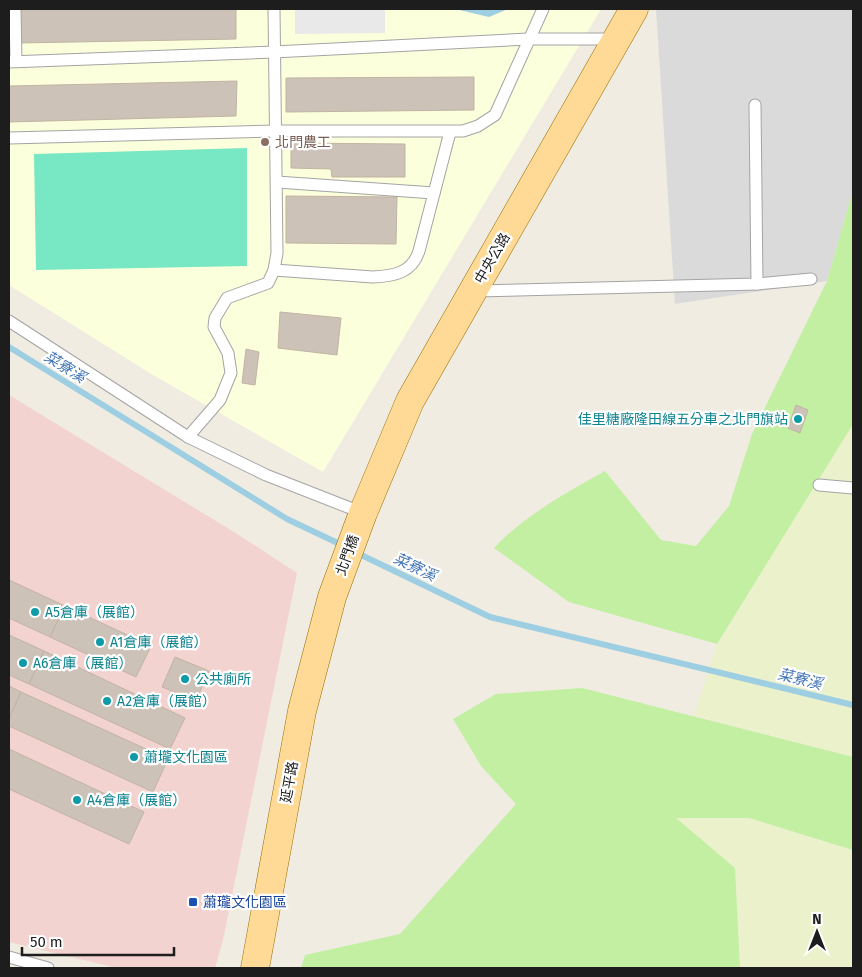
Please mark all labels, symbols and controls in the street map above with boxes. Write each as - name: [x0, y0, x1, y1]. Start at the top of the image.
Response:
- place label: 北門農工: [275, 134, 331, 151]
- marker: 北門農工: [259, 136, 271, 148]
- street label: 中央公路: [471, 230, 514, 287]
- water label: 菜寮溪: [41, 347, 91, 388]
- place label: 佳里糖廠隆田線五分車之北門旗站: [578, 411, 788, 428]
- marker: 佳里糖廠隆田線五分車之北門旗站: [792, 413, 804, 425]
- street label: 北門橋: [332, 533, 363, 578]
- water label: 菜寮溪: [391, 549, 441, 586]
- place label: A5倉庫（展館）: [45, 604, 144, 621]
- marker: A5倉庫（展館）: [29, 606, 41, 618]
- place label: A1倉庫（展館）: [110, 634, 207, 651]
- marker: A1倉庫（展館）: [94, 636, 106, 648]
- place label: A6倉庫（展館）: [33, 655, 132, 672]
- marker: A6倉庫（展館）: [17, 657, 29, 669]
- water label: 菜寮溪: [776, 665, 826, 694]
- place label: 公共廁所: [195, 671, 251, 688]
- marker: 公共廁所: [179, 673, 191, 685]
- place label: A2倉庫（展館）: [117, 693, 216, 710]
- marker: A2倉庫（展館）: [101, 695, 113, 707]
- place label: 蕭壠文化園區: [144, 749, 228, 766]
- marker: 蕭壠文化園區: [128, 751, 140, 763]
- street label: 延平路: [277, 760, 302, 804]
- place label: A4倉庫（展館）: [87, 792, 186, 809]
- marker: A4倉庫（展館）: [71, 794, 83, 806]
- place label: 蕭瓏文化園區: [203, 894, 287, 911]
- marker: 蕭瓏文化園區: [187, 896, 199, 908]
- north arrow: [792, 907, 842, 957]
- text: N: [812, 911, 822, 928]
- scale bar: [22, 924, 175, 956]
- text: 50 m: [30, 933, 63, 951]

